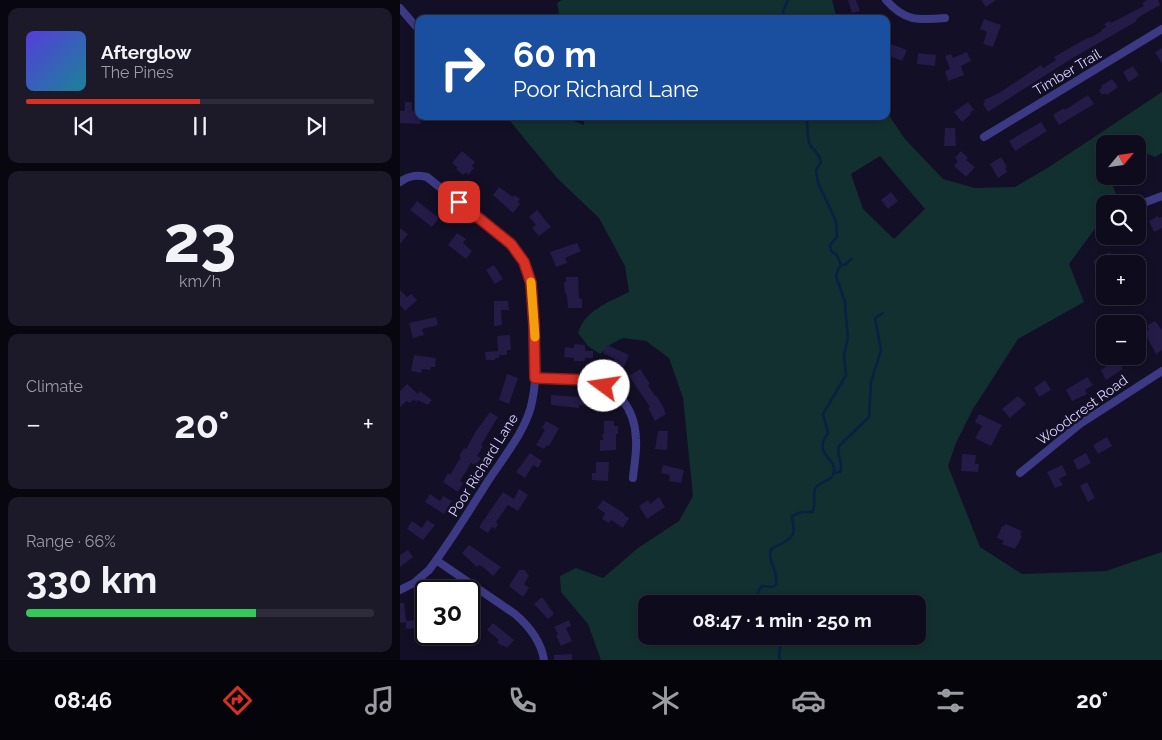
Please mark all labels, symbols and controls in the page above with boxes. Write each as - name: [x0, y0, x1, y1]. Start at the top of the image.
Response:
- text: 60 m: [513, 34, 597, 75]
- icon: right: [430, 35, 495, 100]
- text: Afterglow: [101, 41, 191, 63]
- street label: Timber Trail: [1030, 46, 1104, 98]
- text: The Pines: [101, 63, 173, 82]
- text: Poor Richard Lane: [513, 76, 699, 102]
- icon: previous: [70, 112, 98, 140]
- icon: pause: [186, 112, 214, 140]
- icon: next: [302, 112, 330, 140]
- north arrow: [1096, 135, 1146, 185]
- map controls: [1096, 135, 1146, 365]
- pin: [438, 181, 480, 223]
- icon: arrive: [445, 188, 473, 216]
- button: search: [1096, 195, 1146, 245]
- text: 23: [164, 201, 236, 277]
- button: +: [1096, 255, 1146, 305]
- text: km/h: [179, 272, 221, 291]
- button: −: [1096, 315, 1146, 365]
- position arrow: [577, 359, 629, 411]
- street label: Woodcrest Road: [1033, 372, 1131, 448]
- text: Climate: [26, 377, 83, 396]
- text: 20°: [174, 402, 229, 447]
- text: −: [26, 408, 41, 441]
- text: +: [362, 408, 374, 441]
- street label: Poor Richard Lane: [445, 411, 521, 519]
- text: Range · 66%: [26, 532, 116, 551]
- text: 330 km: [26, 557, 157, 602]
- speed limit sign: 30: [415, 580, 480, 645]
- text: 08:47 · 1 min · 250 m: [692, 609, 872, 631]
- icon: directions: [220, 683, 255, 718]
- icon: music: [362, 683, 397, 718]
- icon: phone: [505, 683, 540, 718]
- icon: climate: [648, 683, 683, 718]
- icon: car: [791, 683, 826, 718]
- icon: filters: [933, 683, 968, 718]
- text: 08:46: [54, 687, 112, 713]
- text: 20°: [1076, 687, 1108, 713]

